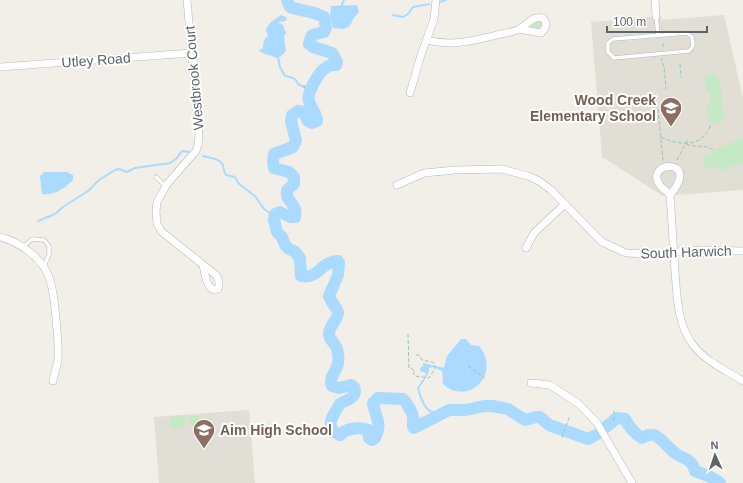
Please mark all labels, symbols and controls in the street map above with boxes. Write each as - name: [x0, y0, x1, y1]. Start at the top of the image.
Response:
- scale bar: [607, 8, 707, 34]
- text: 100 m: [613, 15, 646, 29]
- street label: Westbrook Court: [181, 25, 207, 131]
- street label: Utley Road: [61, 50, 131, 70]
- place label: Wood Creek Elementary School: [530, 92, 656, 124]
- school or university icon: Wood Creek Elementary School: [658, 95, 684, 128]
- street label: South Harwich: [640, 242, 732, 262]
- school or university icon: Aim High School: [191, 417, 217, 450]
- place label: Aim High School: [220, 422, 332, 438]
- north arrow: [695, 435, 735, 475]
- text: N: [710, 439, 719, 451]

